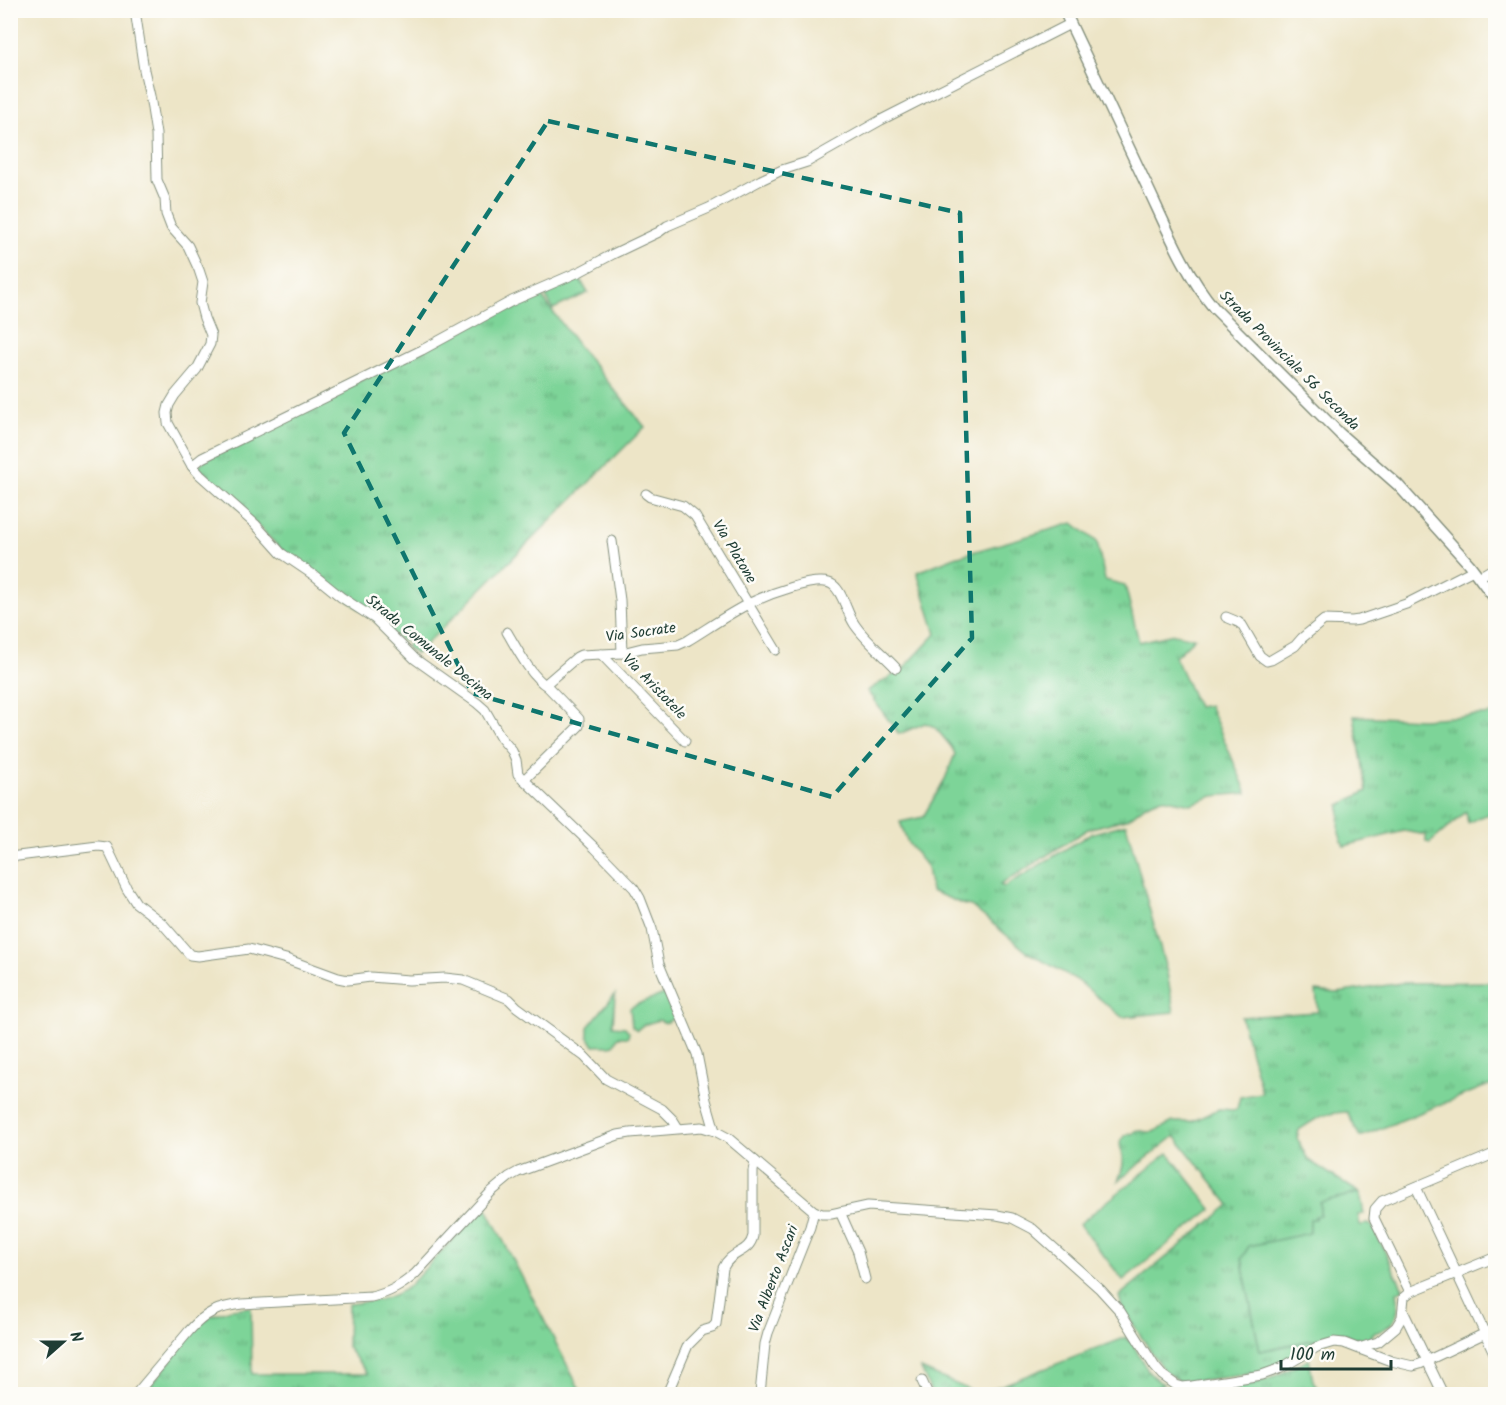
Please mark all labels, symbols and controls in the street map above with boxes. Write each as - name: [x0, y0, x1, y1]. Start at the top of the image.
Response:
- street label: Strada Provinciale 56 Seconda: [1213, 285, 1365, 437]
- street label: Via Platone: [705, 515, 763, 589]
- street label: Strada Comunale Decima: [360, 589, 498, 707]
- street label: Via Socrate: [604, 616, 678, 650]
- street label: Via Aristotele: [616, 648, 692, 726]
- street label: Via Alberto Ascari: [742, 1220, 806, 1336]
- north arrow: [33, 1312, 93, 1372]
- text: N: [62, 1328, 89, 1346]
- scale bar: [1281, 1333, 1390, 1371]
- text: 100 m: [1290, 1341, 1335, 1370]

